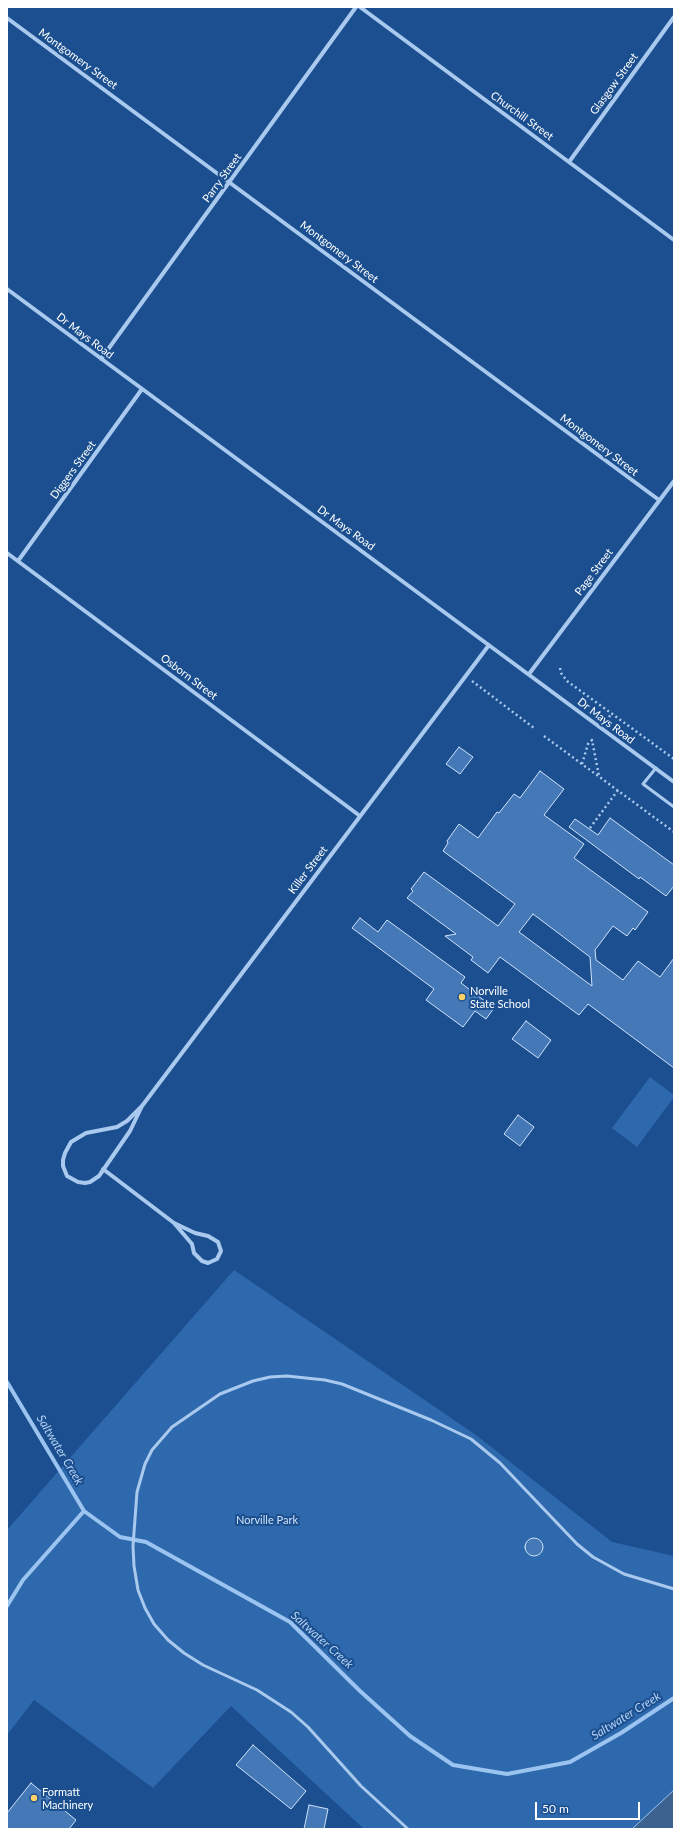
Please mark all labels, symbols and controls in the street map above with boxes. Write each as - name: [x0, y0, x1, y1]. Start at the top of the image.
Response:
- street label: Montgomery Street: [36, 26, 120, 92]
- street label: Glasgow Street: [587, 51, 641, 117]
- street label: Churchill Street: [488, 89, 556, 143]
- street label: Parry Street: [200, 151, 244, 205]
- street label: Montgomery Street: [297, 218, 381, 286]
- street label: Dr Mays Road: [54, 310, 116, 362]
- street label: Montgomery Street: [557, 411, 641, 479]
- street label: Diggers Street: [48, 438, 98, 502]
- street label: Dr Mays Road: [315, 503, 377, 553]
- street label: Page Street: [572, 546, 616, 598]
- street label: Osborn Street: [158, 651, 220, 703]
- street label: Dr Mays Road: [575, 695, 637, 747]
- street label: Killer Street: [286, 843, 330, 897]
- place label: Norville State School: [470, 984, 530, 1010]
- marker: Norville State School: [457, 992, 467, 1002]
- water label: Saltwater Creek: [33, 1412, 87, 1488]
- park label: Norville Park: [236, 1513, 298, 1527]
- water label: Saltwater Creek: [288, 1608, 356, 1672]
- water label: Saltwater Creek: [589, 1689, 663, 1743]
- place label: Formatt Machinery: [42, 1785, 93, 1811]
- marker: Formatt Machinery: [29, 1793, 39, 1803]
- scale bar: [537, 1794, 642, 1820]
- text: 50 m: [542, 1801, 569, 1816]

